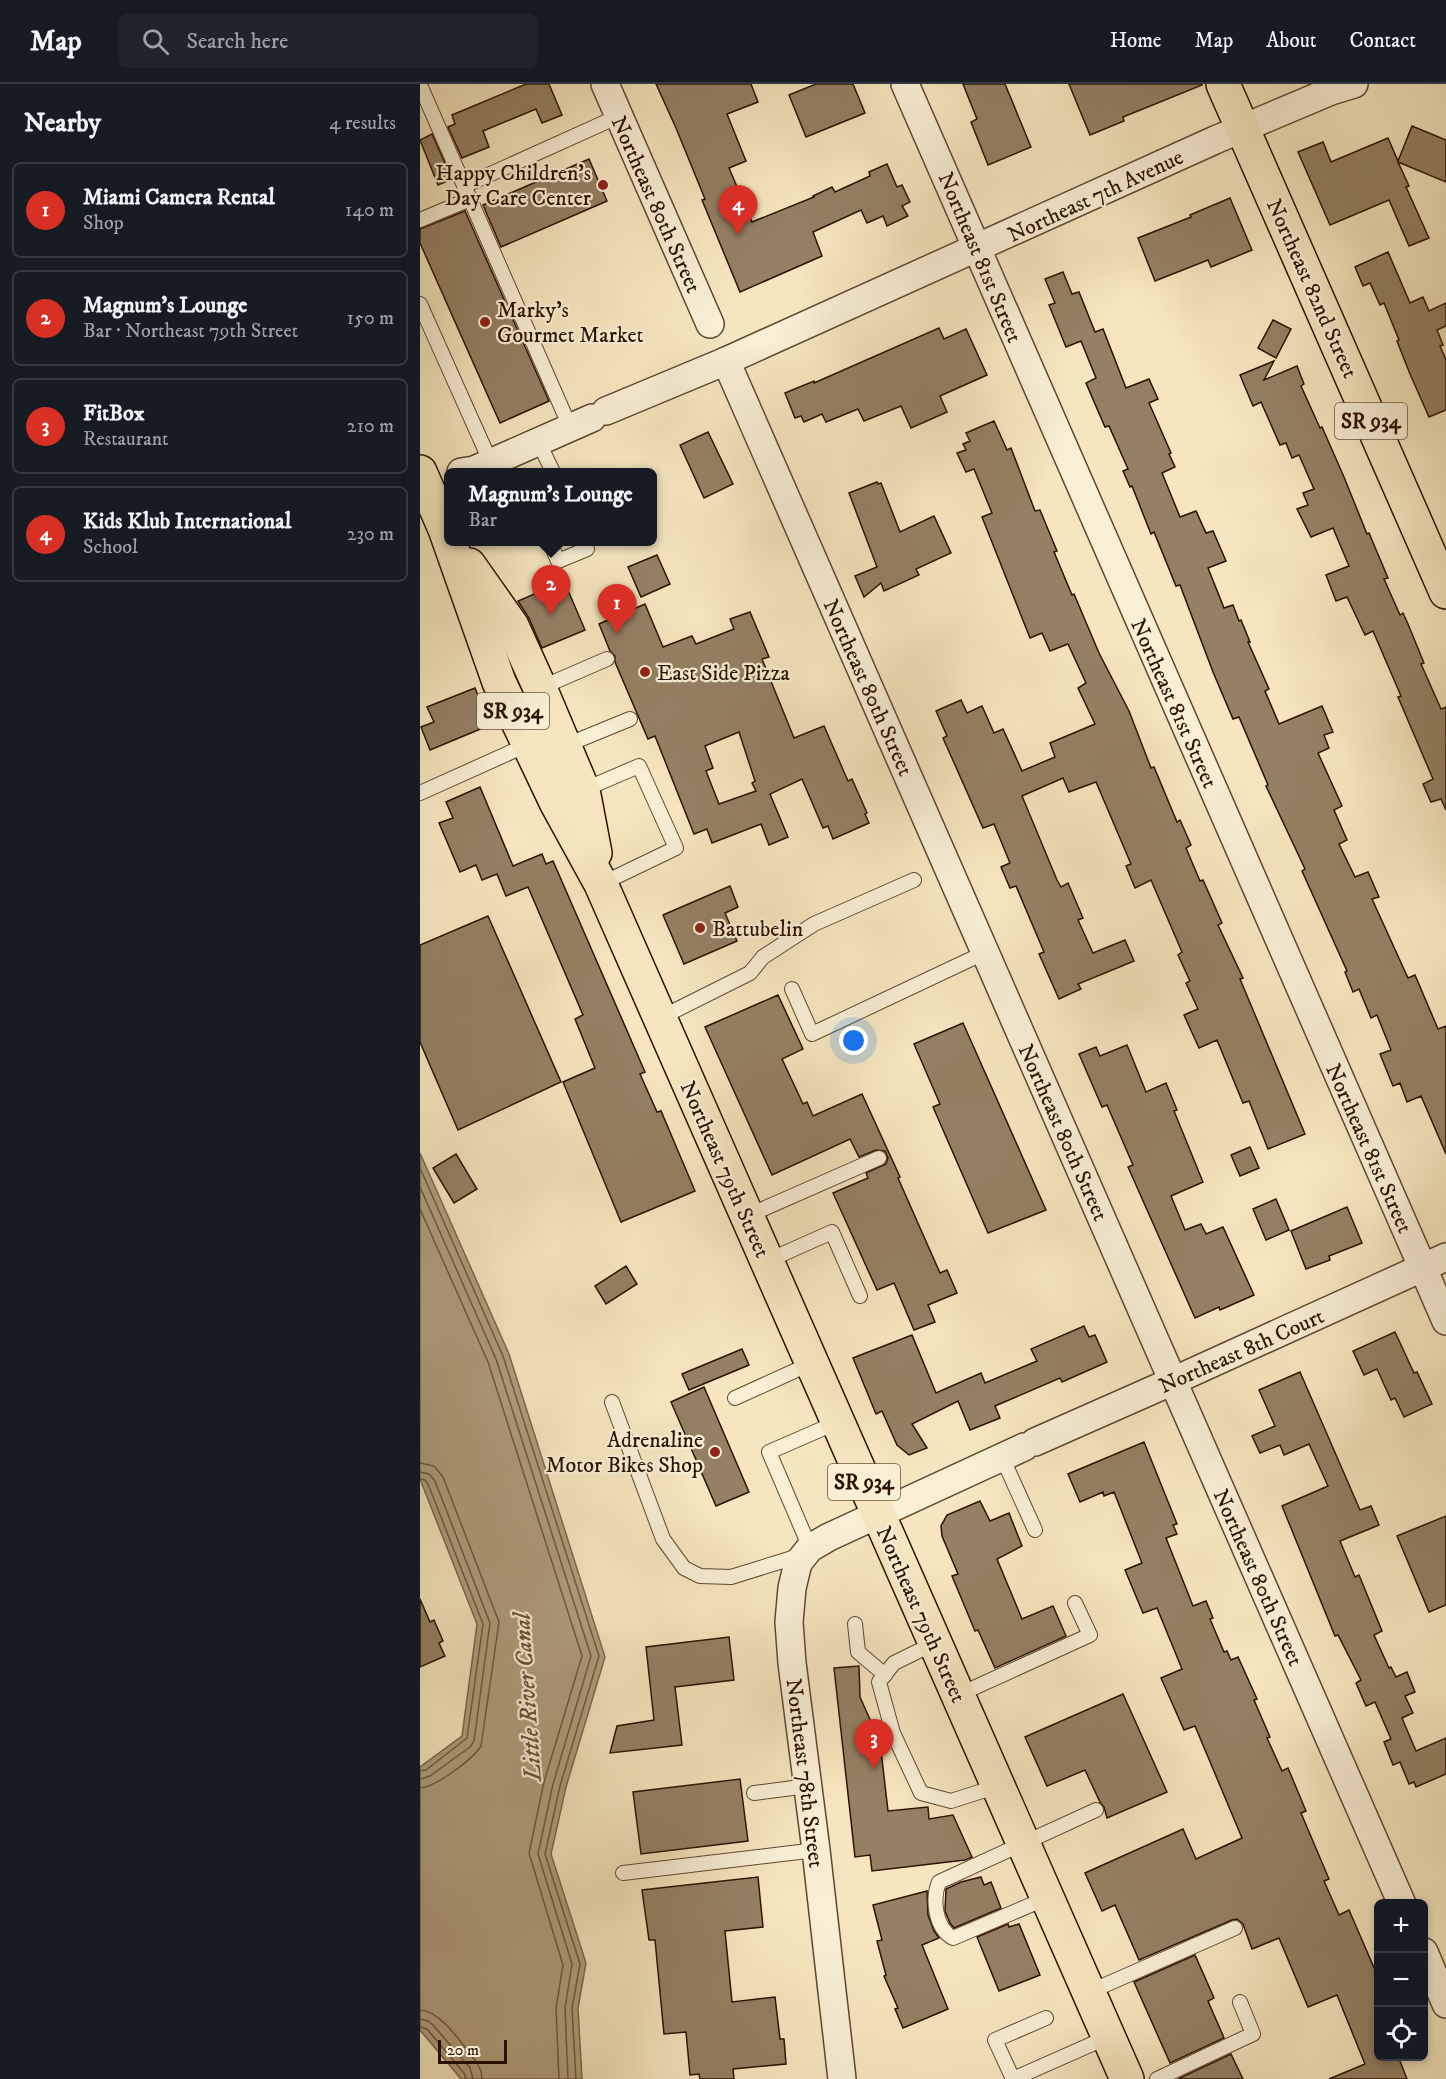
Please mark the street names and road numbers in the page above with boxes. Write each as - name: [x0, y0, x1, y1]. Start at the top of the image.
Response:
- street label: Northeast 80th Street: [605, 112, 707, 297]
- street label: Northeast 7th Avenue: [1003, 144, 1188, 249]
- street label: Northeast 81st Street: [931, 168, 1028, 347]
- street label: Northeast 82nd Street: [1260, 195, 1363, 382]
- road number: SR 934: [1335, 403, 1407, 439]
- street label: Northeast 80th Street: [817, 595, 919, 780]
- street label: Northeast 81st Street: [1124, 615, 1223, 793]
- road number: SR 934: [477, 693, 549, 729]
- street label: Northeast 80th Street: [1012, 1040, 1114, 1225]
- street label: Northeast 81st Street: [1319, 1060, 1418, 1238]
- street label: Northeast 79th Street: [674, 1077, 776, 1262]
- street label: Northeast 8th Court: [1155, 1303, 1328, 1400]
- road number: SR 934: [828, 1464, 900, 1500]
- street label: Northeast 80th Street: [1207, 1485, 1309, 1670]
- street label: Northeast 79th Street: [870, 1522, 972, 1707]
- street label: Northeast 78th Street: [780, 1677, 830, 1869]

